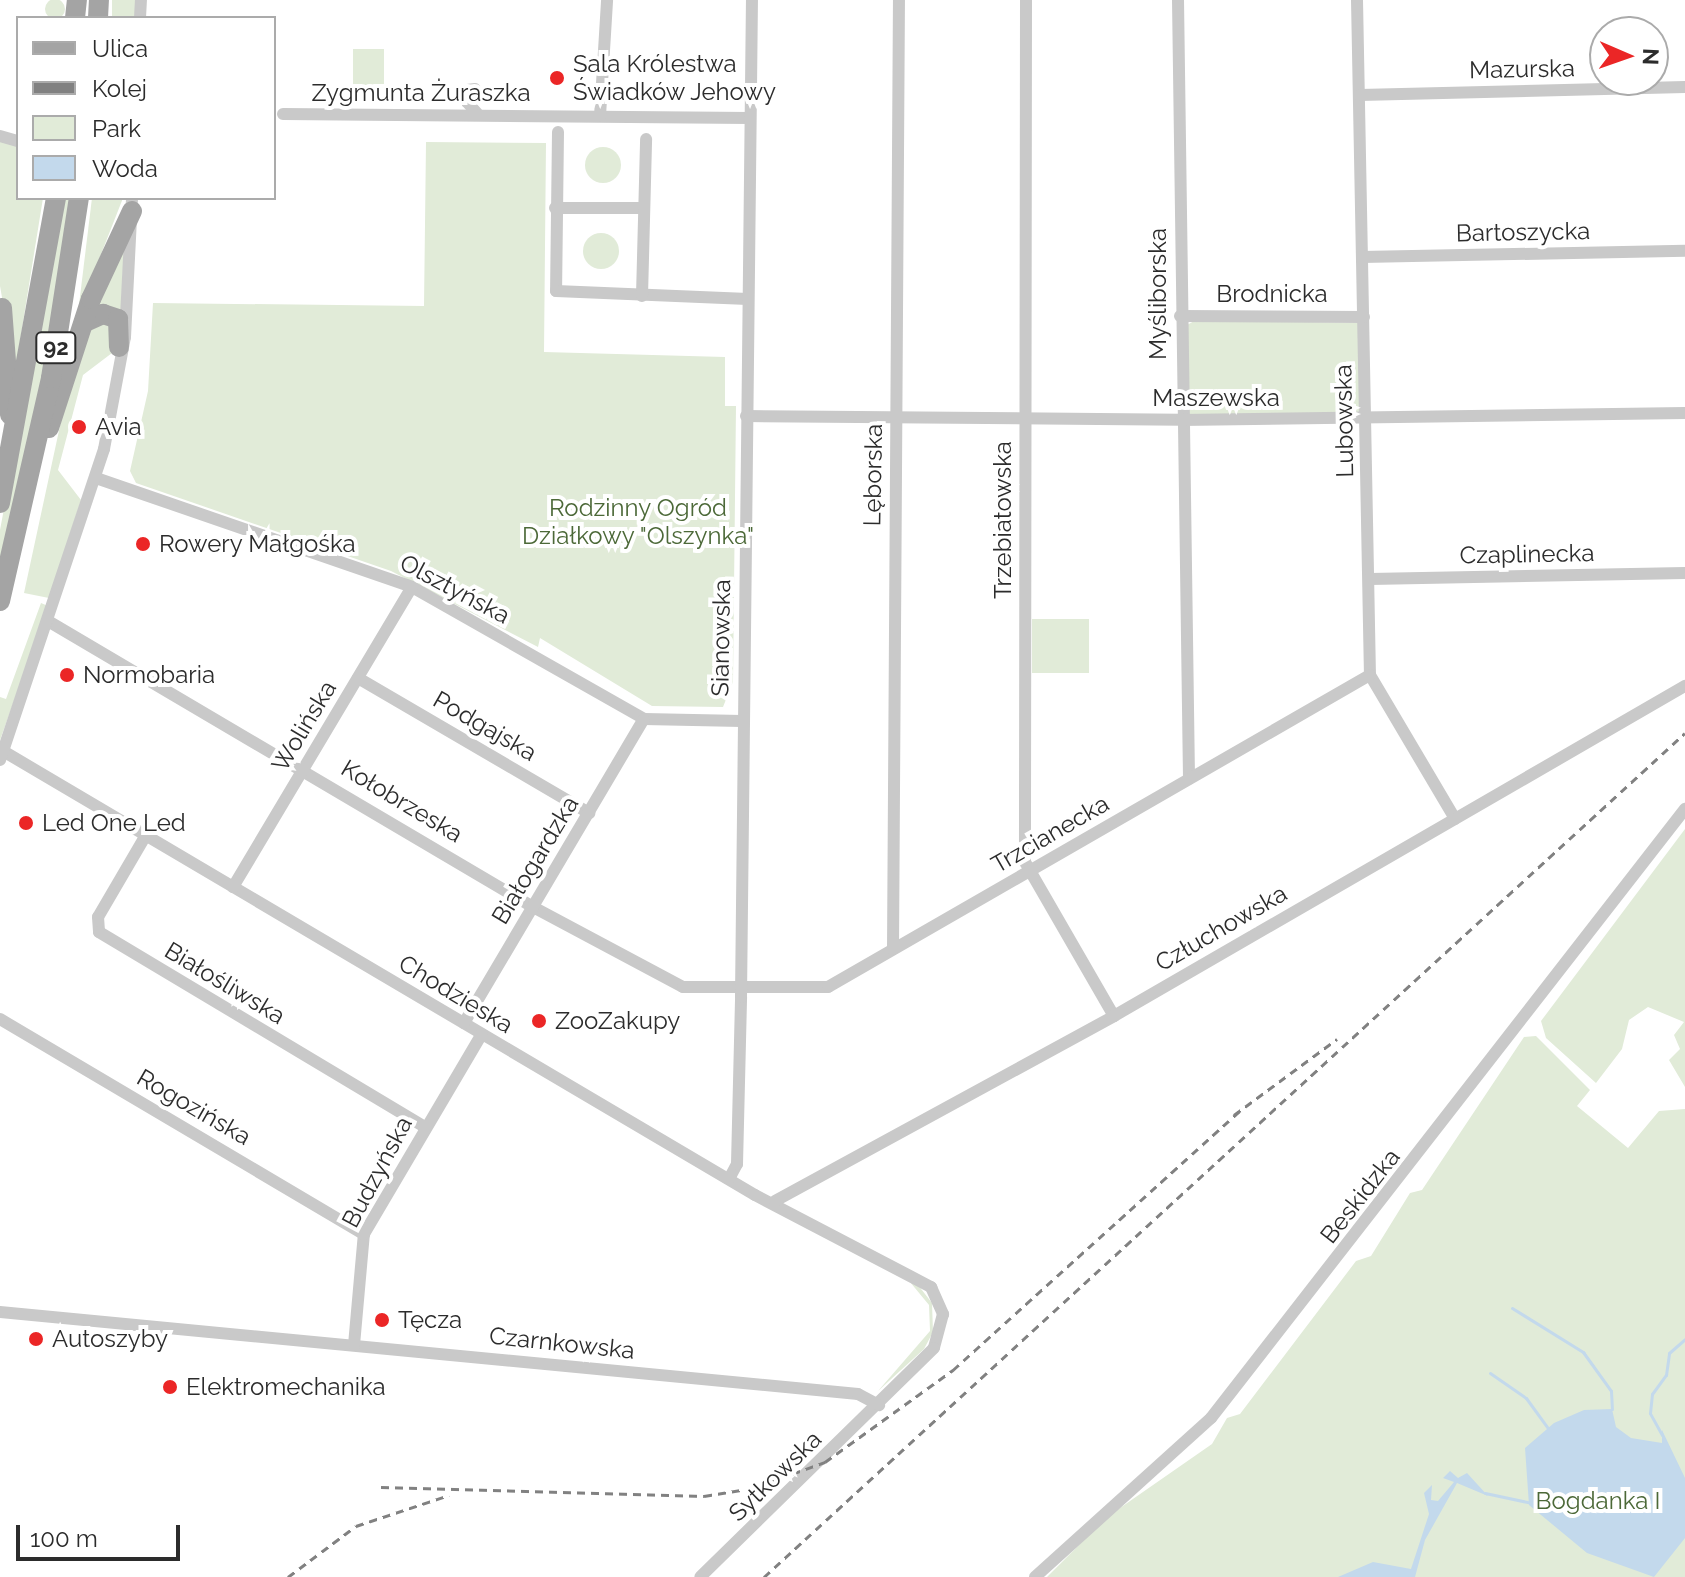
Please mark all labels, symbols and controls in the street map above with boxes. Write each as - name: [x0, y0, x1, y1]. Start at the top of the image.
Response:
- legend: [16, 16, 276, 200]
- north arrow: [1589, 16, 1669, 96]
- text: Ulica: [92, 34, 148, 63]
- text: N: [1638, 48, 1664, 66]
- place label: Sala Królestwa Świadków Jehowy: [573, 50, 777, 106]
- street label: Mazurska: [1469, 54, 1575, 84]
- marker: Sala Królestwa Świadków Jehowy: [548, 69, 566, 87]
- text: Kolej: [92, 74, 147, 103]
- street label: Zygmunta Żuraszka: [311, 79, 531, 107]
- text: Park: [92, 114, 141, 143]
- text: Woda: [92, 154, 158, 183]
- street label: Bartoszycka: [1456, 216, 1590, 248]
- street label: Myśliborska: [1144, 228, 1172, 360]
- street label: Brodnicka: [1216, 280, 1328, 308]
- road number: 92: [34, 330, 78, 366]
- street label: Lubowska: [1329, 364, 1359, 478]
- street label: Maszewska: [1152, 384, 1280, 412]
- place label: Avia: [95, 413, 142, 441]
- marker: Avia: [70, 418, 88, 436]
- street label: Lęborska: [858, 423, 888, 527]
- street label: Trzebiatowska: [989, 441, 1017, 599]
- park label: Rodzinny Ogród Działkowy "Olszynka": [521, 494, 755, 550]
- place label: Rowery Małgośka: [159, 530, 356, 558]
- marker: Rowery Małgośka: [134, 535, 152, 553]
- street label: Czaplinecka: [1459, 538, 1595, 570]
- street label: Olsztyńska: [395, 548, 515, 630]
- street label: Sianowska: [706, 579, 736, 697]
- place label: Normobaria: [83, 661, 215, 689]
- marker: Normobaria: [58, 666, 76, 684]
- street label: Wolińska: [266, 675, 342, 777]
- street label: Podgajska: [428, 685, 542, 767]
- street label: Kołobrzeska: [336, 754, 468, 848]
- street label: Trzcianecka: [986, 789, 1114, 879]
- street label: Białogardzka: [486, 791, 584, 929]
- place label: Led One Led: [42, 809, 186, 837]
- marker: Led One Led: [17, 814, 35, 832]
- street label: Człuchowska: [1150, 879, 1292, 977]
- street label: Białośliwska: [160, 936, 290, 1030]
- street label: Chodzieska: [394, 949, 518, 1039]
- place label: ZooZakupy: [555, 1007, 680, 1035]
- marker: ZooZakupy: [530, 1012, 548, 1030]
- street label: Rogozińska: [132, 1063, 256, 1151]
- street label: Budzyńska: [336, 1112, 418, 1232]
- street label: Beskidzka: [1314, 1143, 1406, 1249]
- place label: Tęcza: [398, 1306, 462, 1334]
- marker: Tęcza: [373, 1311, 391, 1329]
- street label: Czarnkowska: [488, 1321, 636, 1365]
- place label: Autoszyby: [52, 1325, 168, 1353]
- marker: Autoszyby: [27, 1330, 45, 1348]
- place label: Elektromechanika: [186, 1373, 386, 1401]
- marker: Elektromechanika: [161, 1378, 179, 1396]
- street label: Sytkowska: [723, 1425, 827, 1527]
- park label: Bogdanka I: [1536, 1487, 1660, 1515]
- scale bar: [20, 1509, 184, 1559]
- text: 100 m: [30, 1524, 98, 1553]

